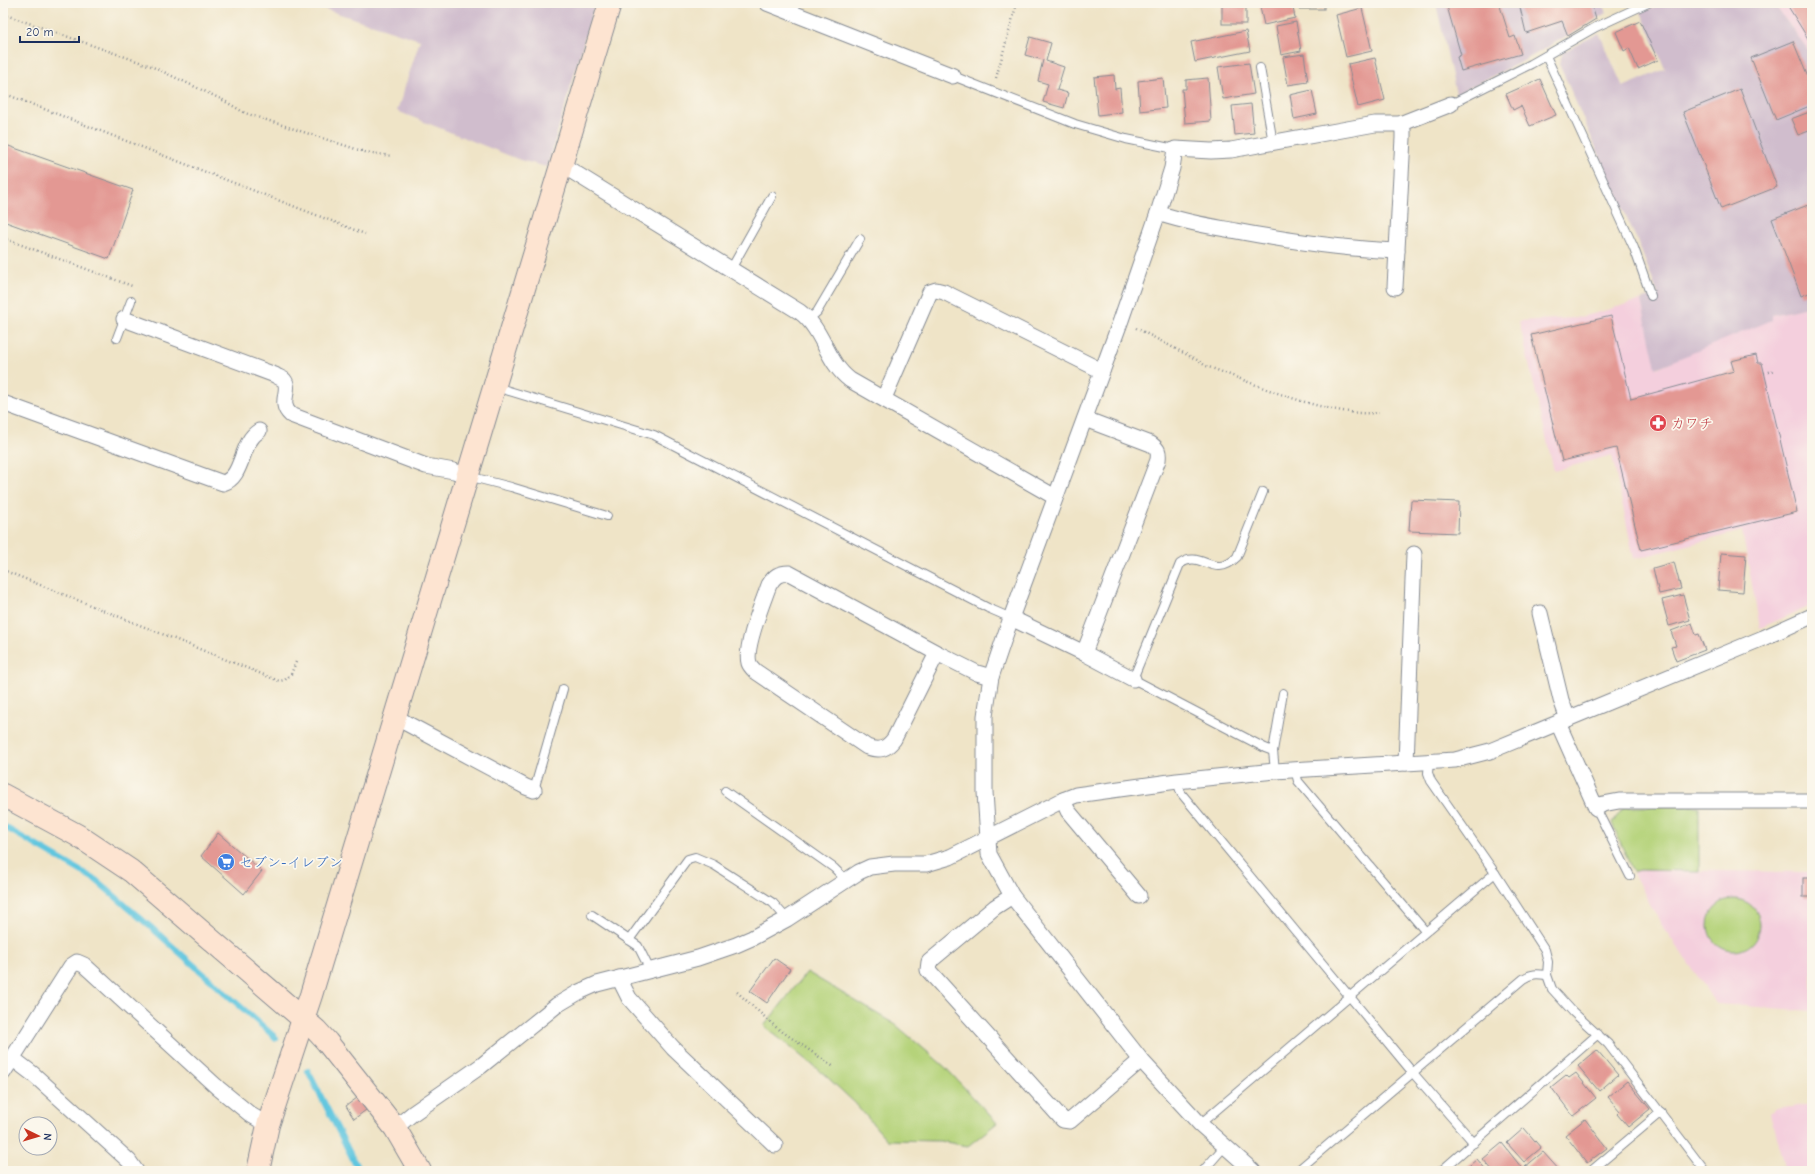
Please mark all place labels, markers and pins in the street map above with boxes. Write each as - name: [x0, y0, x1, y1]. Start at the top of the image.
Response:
- pharmacy icon: カワチ: [1648, 413, 1668, 433]
- place label: カワチ: [1671, 415, 1713, 432]
- supermarket icon: セブン-イレブン: [216, 852, 236, 872]
- place label: セブン-イレブン: [239, 854, 343, 871]

